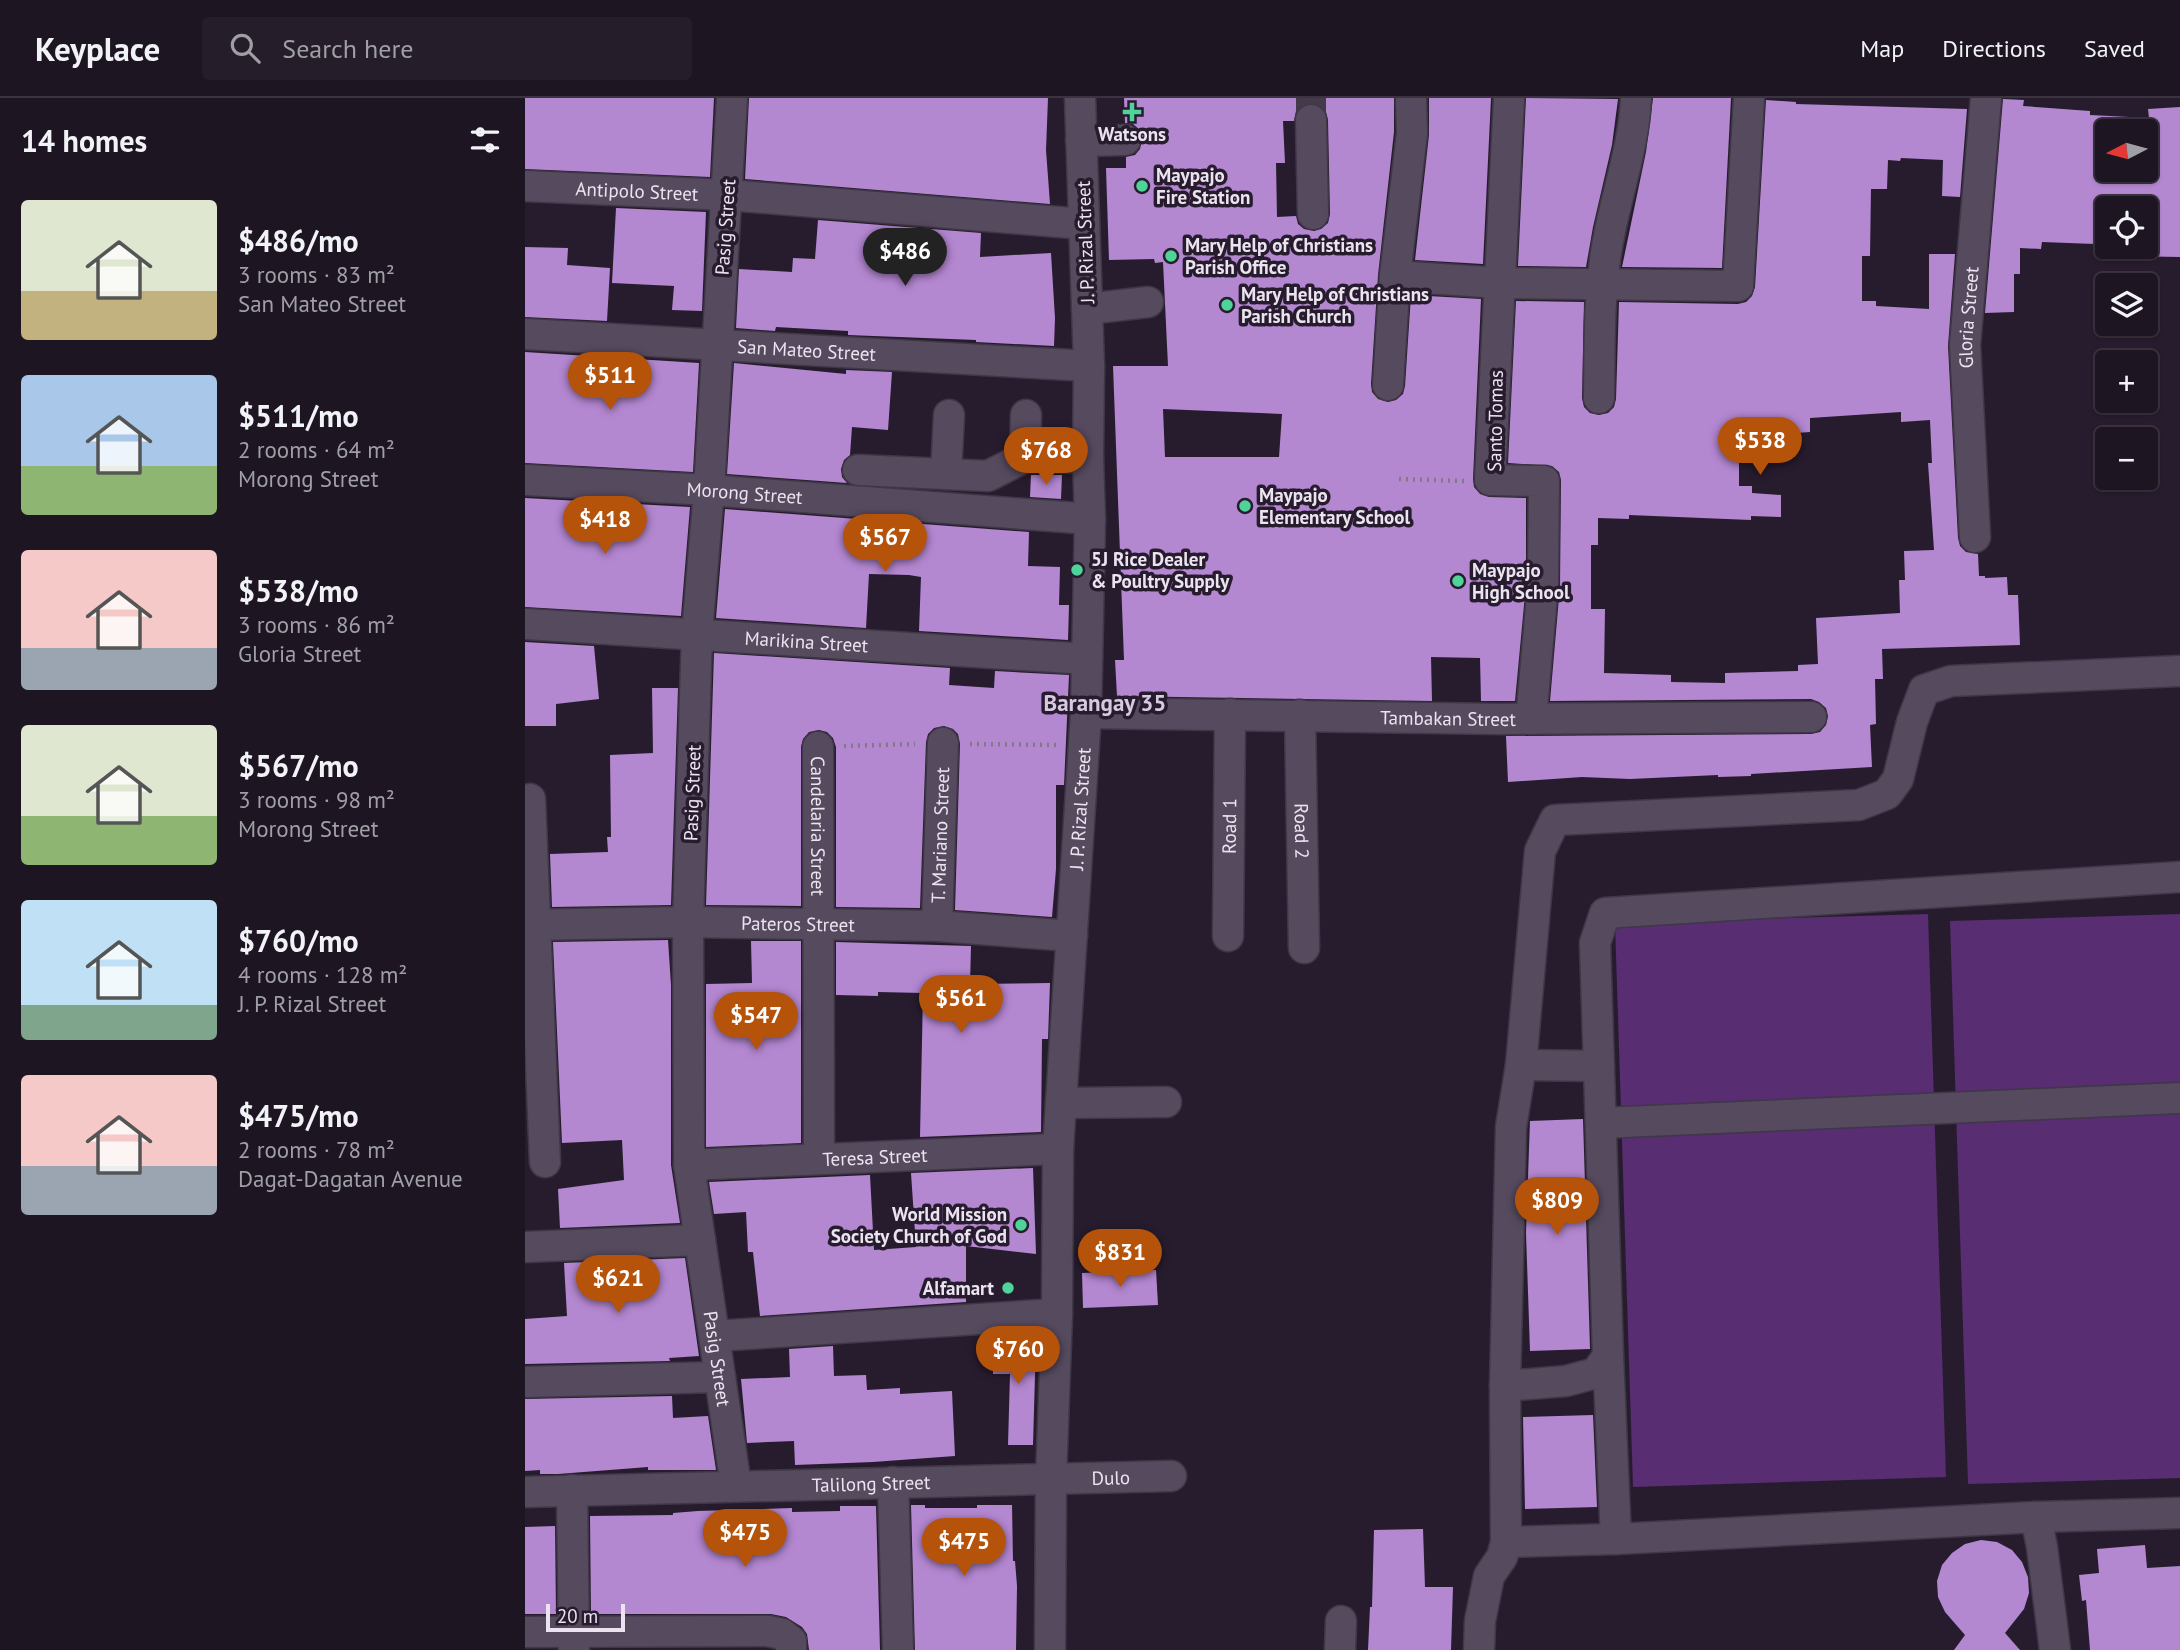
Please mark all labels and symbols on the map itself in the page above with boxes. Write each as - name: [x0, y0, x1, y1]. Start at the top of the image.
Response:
- marker: Watsons: [1124, 104, 1140, 120]
- north arrow: [2095, 119, 2158, 182]
- place label: Watsons: [1098, 122, 1166, 146]
- place label: Maypajo Fire Station: [1156, 163, 1250, 209]
- street label: Antipolo Street: [575, 176, 699, 206]
- street label: Pasig Street: [710, 178, 740, 276]
- marker: Maypajo Fire Station: [1134, 178, 1150, 194]
- street label: J. P. Rizal Street: [1071, 180, 1099, 305]
- pin: $486: [864, 228, 946, 288]
- place label: Mary Help of Christians Parish Office: [1185, 233, 1373, 279]
- marker: Mary Help of Christians Parish Office: [1163, 248, 1179, 264]
- street label: Gloria Street: [1953, 265, 1984, 369]
- place label: Mary Help of Christians Parish Church: [1241, 282, 1429, 328]
- marker: Mary Help of Christians Parish Church: [1219, 297, 1235, 313]
- street label: San Mateo Street: [736, 334, 877, 366]
- pin: $511: [569, 352, 651, 412]
- street label: Santo Tomas: [1482, 370, 1508, 472]
- pin: $538: [1719, 418, 1801, 477]
- pin: $768: [1005, 428, 1087, 487]
- street label: Morong Street: [686, 477, 804, 509]
- place label: Maypajo Elementary School: [1259, 483, 1410, 529]
- pin: $418: [564, 496, 646, 556]
- marker: Maypajo Elementary School: [1237, 498, 1253, 514]
- pin: $567: [844, 514, 926, 574]
- place label: 5J Rice Dealer & Poultry Supply: [1091, 547, 1230, 593]
- place label: Maypajo High School: [1472, 558, 1570, 604]
- marker: 5J Rice Dealer & Poultry Supply: [1069, 562, 1085, 578]
- marker: Maypajo High School: [1450, 573, 1466, 589]
- street label: Marikina Street: [744, 626, 869, 657]
- district label: Barangay 35: [1044, 688, 1166, 717]
- street label: Tambakan Street: [1380, 705, 1516, 731]
- street label: Pasig Street: [678, 744, 706, 842]
- street label: J. P. Rizal Street: [1064, 746, 1096, 872]
- street label: Candelaria Street: [806, 756, 830, 897]
- street label: T. Mariano Street: [926, 766, 954, 903]
- street label: Road 1: [1217, 798, 1241, 854]
- street label: Road 2: [1290, 803, 1314, 859]
- street label: Pateros Street: [741, 911, 855, 937]
- pin: $561: [920, 976, 1002, 1035]
- pin: $547: [715, 992, 797, 1052]
- street label: Teresa Street: [822, 1143, 928, 1171]
- pin: $809: [1516, 1178, 1598, 1237]
- place label: World Mission Society Church of God: [831, 1202, 1007, 1248]
- marker: World Mission Society Church of God: [1013, 1217, 1029, 1233]
- pin: $831: [1079, 1230, 1161, 1289]
- pin: $621: [577, 1256, 659, 1315]
- place label: Alfamart: [923, 1276, 994, 1300]
- marker: Alfamart: [1000, 1280, 1016, 1296]
- street label: Pasig Street: [698, 1309, 736, 1409]
- pin: $760: [977, 1326, 1059, 1386]
- street label: Dulo: [1091, 1465, 1130, 1490]
- street label: Talilong Street: [811, 1470, 931, 1497]
- pin: $475: [704, 1510, 786, 1569]
- pin: $475: [923, 1518, 1005, 1578]
- scale bar: [546, 1601, 625, 1633]

